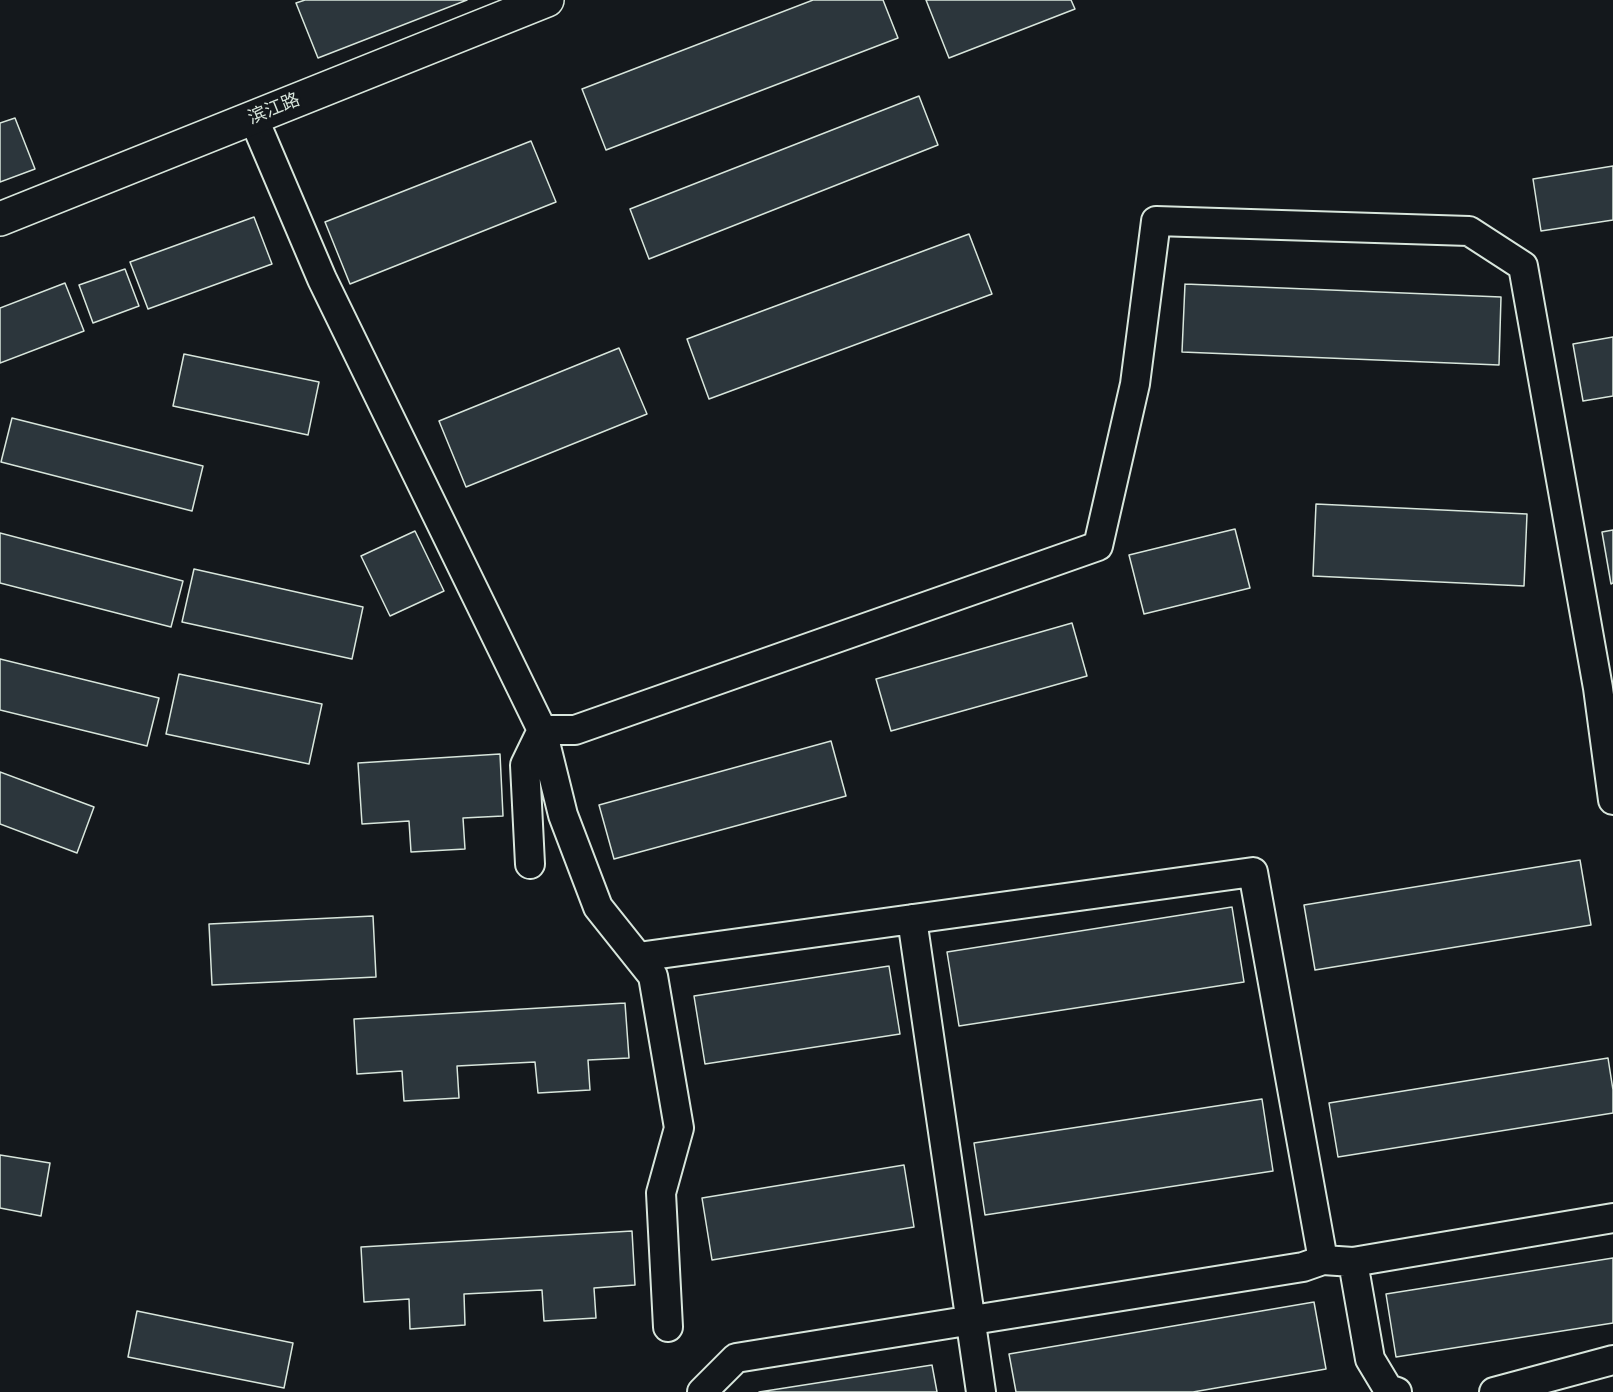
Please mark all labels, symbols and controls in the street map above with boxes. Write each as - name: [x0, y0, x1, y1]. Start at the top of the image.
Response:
- street label: 滨江路: [245, 89, 303, 129]

